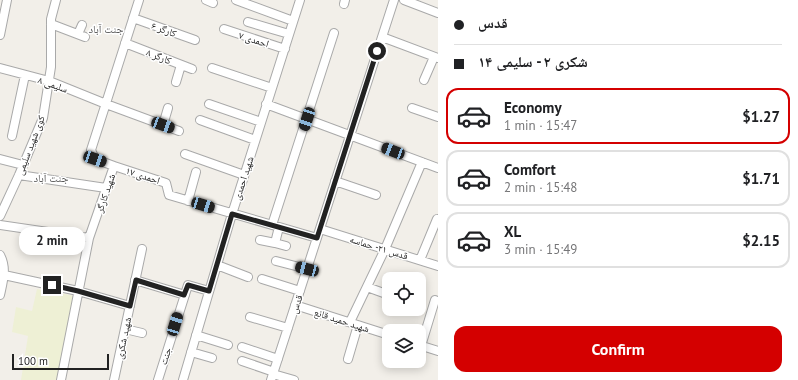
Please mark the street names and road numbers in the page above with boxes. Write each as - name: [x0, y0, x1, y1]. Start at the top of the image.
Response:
- street label: کارگر ۶: [149, 19, 178, 40]
- street label: احمدی ۷: [237, 29, 271, 50]
- street label: کارگر ۸: [144, 46, 173, 67]
- street label: سلیمی ۸: [36, 73, 70, 96]
- street label: کوی شهید سلیمی: [13, 114, 48, 177]
- street label: شهید احمدی: [230, 154, 257, 202]
- street label: احمدی ۱۷: [124, 164, 162, 187]
- street label: شهید کارگر: [92, 172, 118, 215]
- street label: قدس ۲۱- حماسه: [348, 232, 410, 263]
- street label: قدس: [287, 293, 306, 315]
- street label: شهید حمید قانع: [313, 305, 371, 336]
- street label: شهید شکری: [113, 315, 134, 360]
- street label: جنت: [157, 345, 174, 366]

